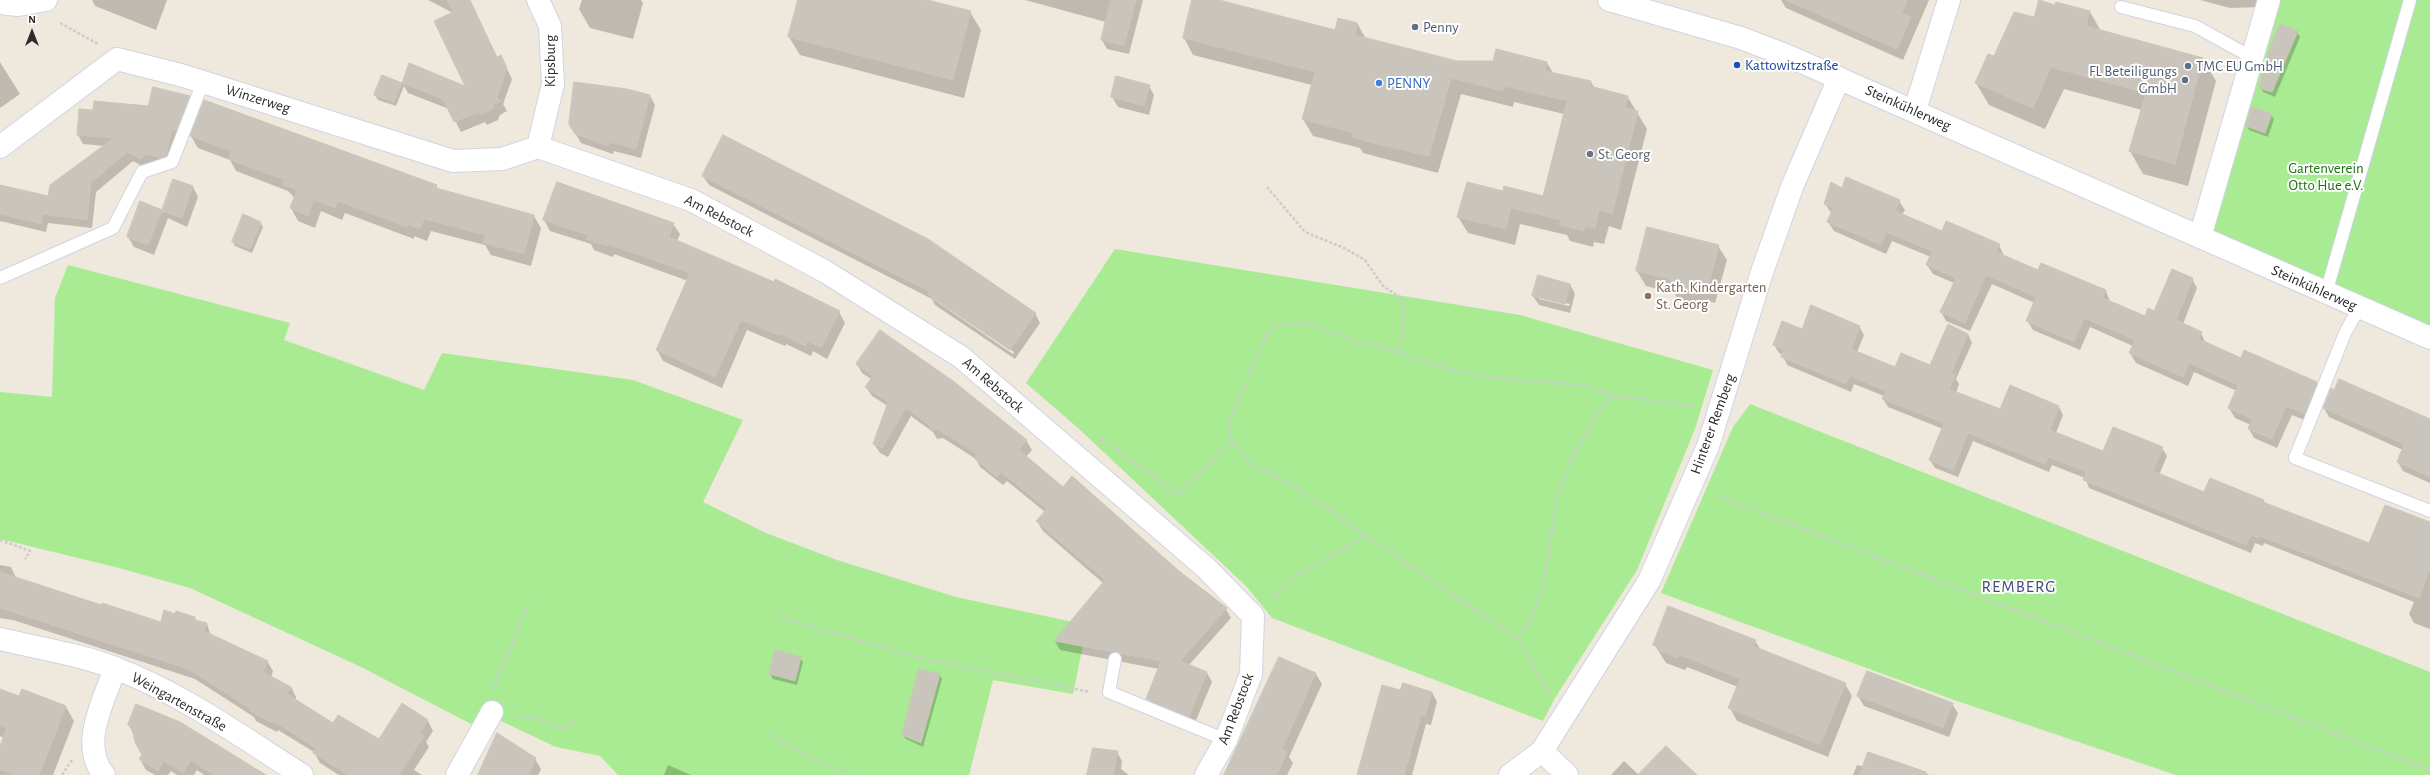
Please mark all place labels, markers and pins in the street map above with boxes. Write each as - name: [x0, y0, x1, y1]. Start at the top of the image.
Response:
- place label: Penny: [1423, 18, 1459, 36]
- marker: Penny: [1410, 22, 1420, 32]
- place label: Kattowitzstraße: [1745, 56, 1838, 74]
- place label: TMC EU GmbH: [2196, 57, 2283, 75]
- marker: Kattowitzstraße: [1732, 60, 1742, 70]
- marker: TMC EU GmbH: [2183, 61, 2193, 71]
- place label: FL Beteiligungs GmbH: [2089, 62, 2177, 97]
- place label: PENNY: [1387, 74, 1430, 92]
- marker: FL Beteiligungs GmbH: [2180, 75, 2190, 85]
- marker: PENNY: [1374, 78, 1384, 88]
- place label: St. Georg: [1598, 145, 1650, 163]
- marker: St. Georg: [1585, 149, 1595, 159]
- place label: Kath. Kindergarten St. Georg: [1656, 278, 1767, 313]
- marker: Kath. Kindergarten St. Georg: [1643, 291, 1653, 301]

